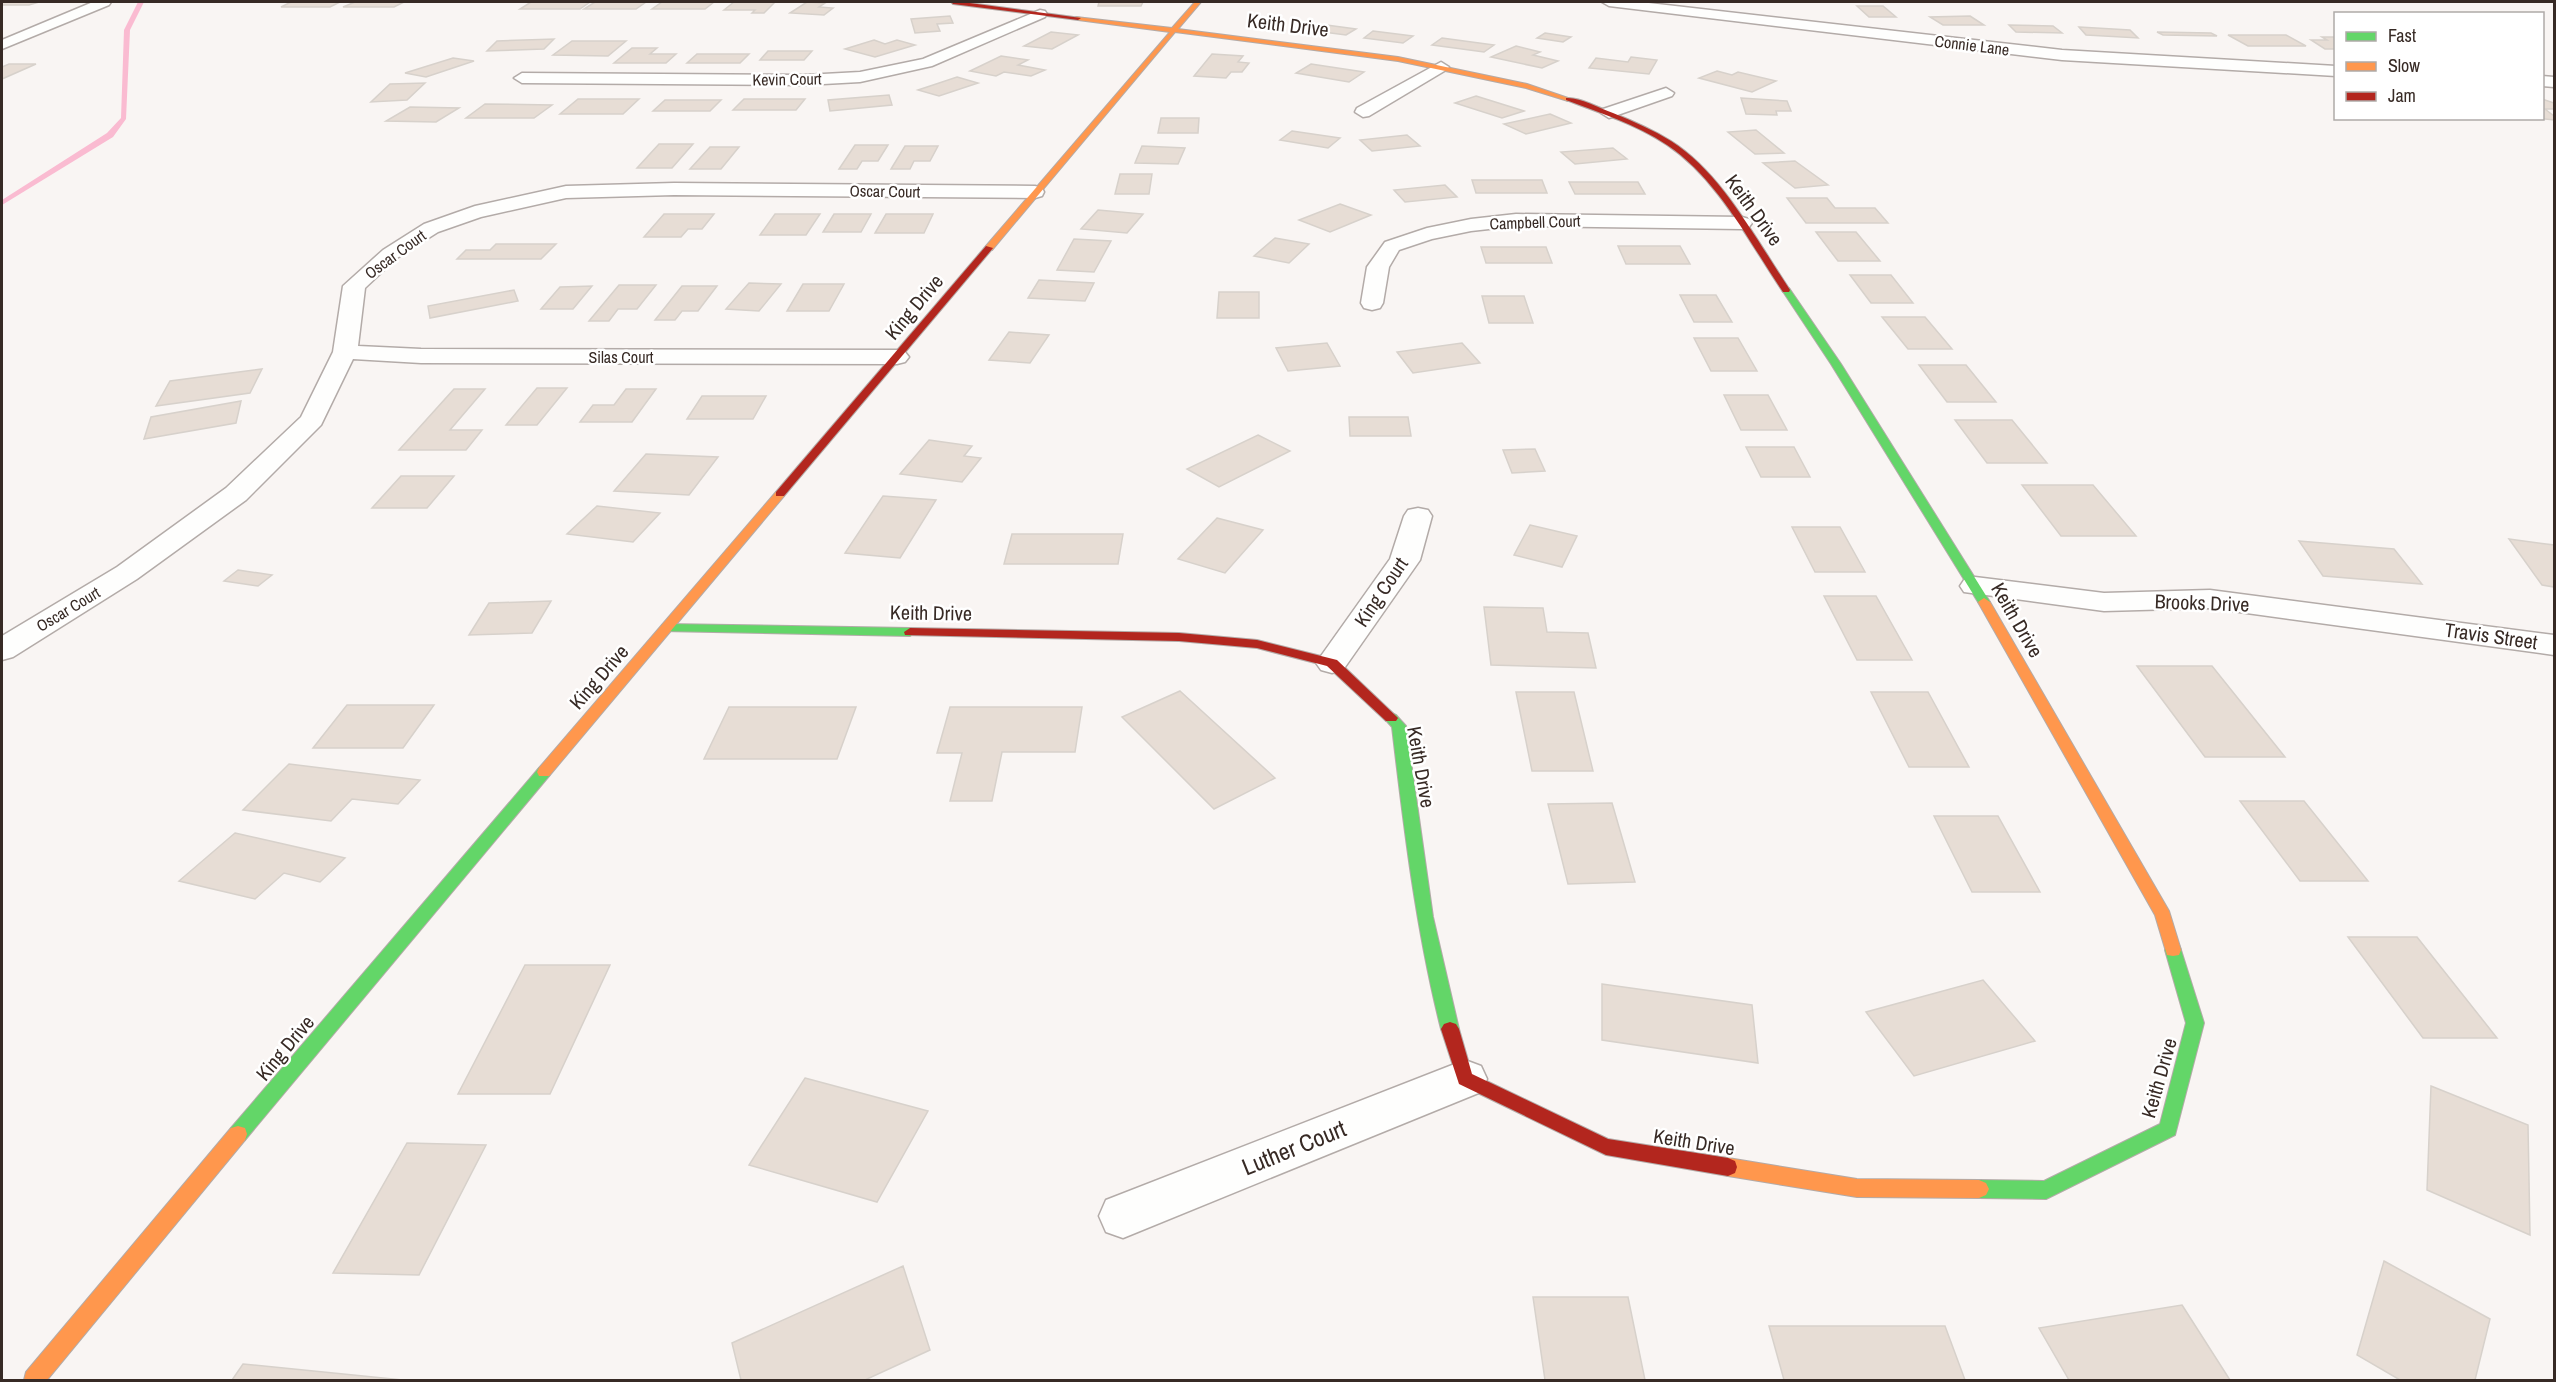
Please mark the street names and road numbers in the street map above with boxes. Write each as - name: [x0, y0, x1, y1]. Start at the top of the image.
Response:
- street label: Keith Drive: [1246, 6, 1330, 43]
- street label: Connie Lane: [1933, 30, 2011, 60]
- street label: Kevin Court: [752, 67, 822, 91]
- street label: Keith Drive: [1719, 169, 1789, 251]
- street label: Oscar Court: [849, 179, 921, 203]
- street label: Campbell Court: [1489, 209, 1581, 235]
- street label: Oscar Court: [360, 224, 430, 284]
- street label: King Drive: [878, 268, 949, 345]
- street label: Silas Court: [589, 346, 654, 368]
- street label: King Court: [1347, 551, 1414, 632]
- street label: Keith Drive: [1985, 577, 2050, 662]
- street label: Oscar Court: [32, 581, 104, 637]
- street label: Brooks Drive: [2154, 587, 2250, 618]
- street label: Keith Drive: [890, 598, 972, 627]
- street label: Travis Street: [2443, 616, 2540, 655]
- street label: King Drive: [563, 639, 634, 715]
- street label: Keith Drive: [1401, 724, 1442, 810]
- street label: King Drive: [249, 1009, 320, 1086]
- street label: Keith Drive: [2134, 1035, 2183, 1121]
- street label: Luther Court: [1237, 1112, 1351, 1182]
- street label: Keith Drive: [1651, 1122, 1737, 1161]

